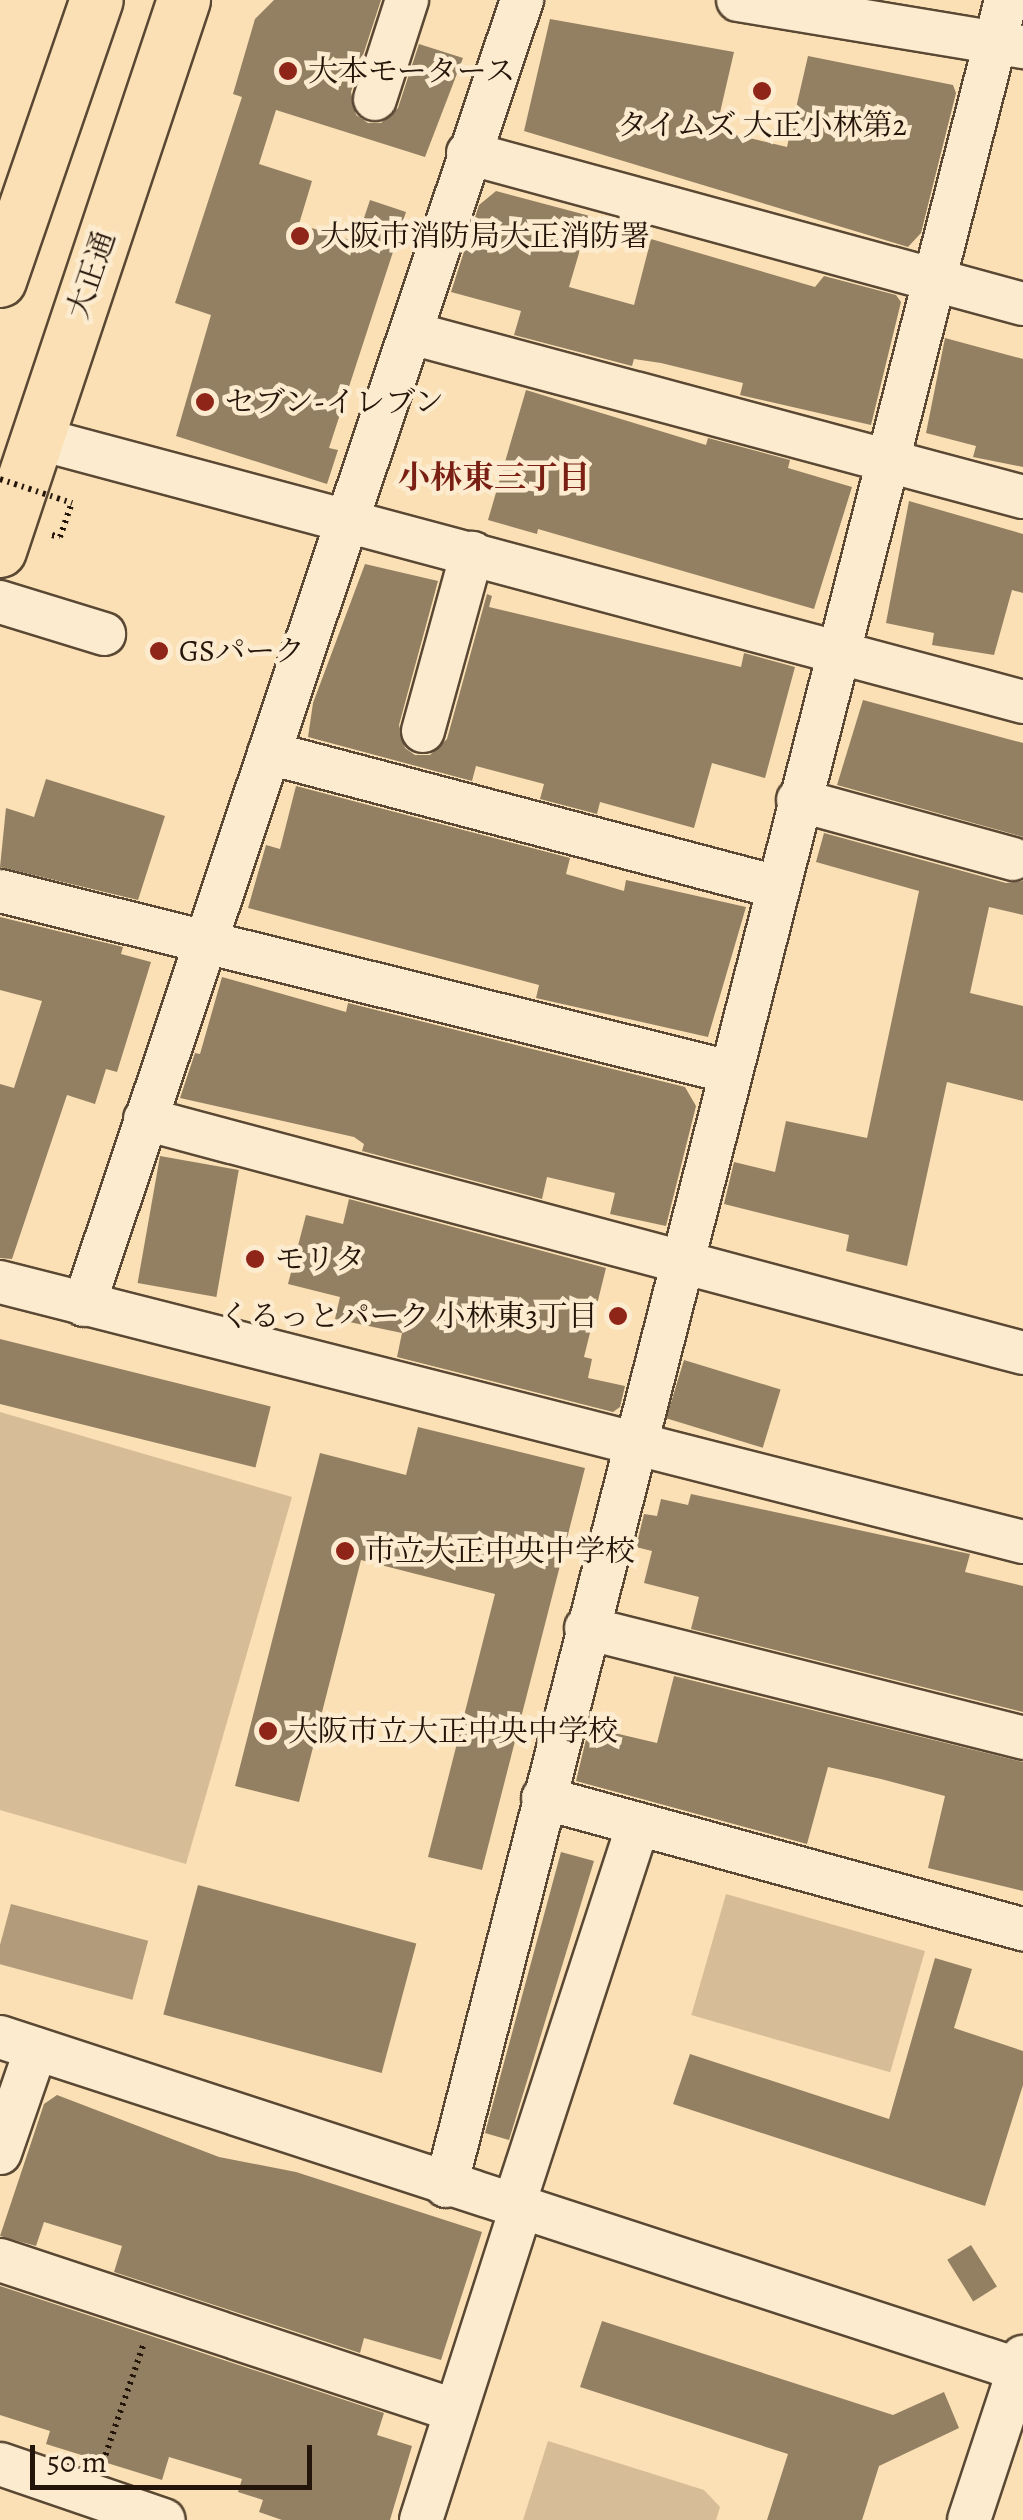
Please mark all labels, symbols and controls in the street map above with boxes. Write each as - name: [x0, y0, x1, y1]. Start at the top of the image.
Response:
- place label: 大本モータース: [308, 53, 517, 89]
- marker: 大本モータース: [277, 60, 299, 82]
- marker: タイムズ 大正小林第2: [751, 80, 773, 102]
- place label: タイムズ 大正小林第2: [617, 107, 907, 143]
- place label: 大阪市消防局大正消防署: [320, 218, 650, 254]
- marker: 大阪市消防局大正消防署: [289, 225, 311, 247]
- street label: 大正通: [59, 227, 123, 323]
- place label: セブン-イレブン: [225, 384, 446, 420]
- marker: セブン-イレブン: [194, 391, 216, 413]
- district label: 小林東三丁目: [398, 458, 590, 496]
- place label: GSパーク: [179, 633, 305, 669]
- marker: GSパーク: [148, 640, 170, 662]
- place label: モリタ: [275, 1241, 365, 1277]
- marker: モリタ: [244, 1248, 266, 1270]
- place label: くるっとパーク 小林東3丁目: [220, 1298, 598, 1334]
- marker: くるっとパーク 小林東3丁目: [607, 1305, 629, 1327]
- place label: 市立大正中央中学校: [365, 1533, 635, 1569]
- marker: 市立大正中央中学校: [334, 1540, 356, 1562]
- place label: 大阪市立大正中央中学校: [288, 1713, 618, 1749]
- marker: 大阪市立大正中央中学校: [257, 1720, 279, 1742]
- scale bar: [35, 2425, 318, 2487]
- text: 50 m: [47, 2442, 107, 2482]

